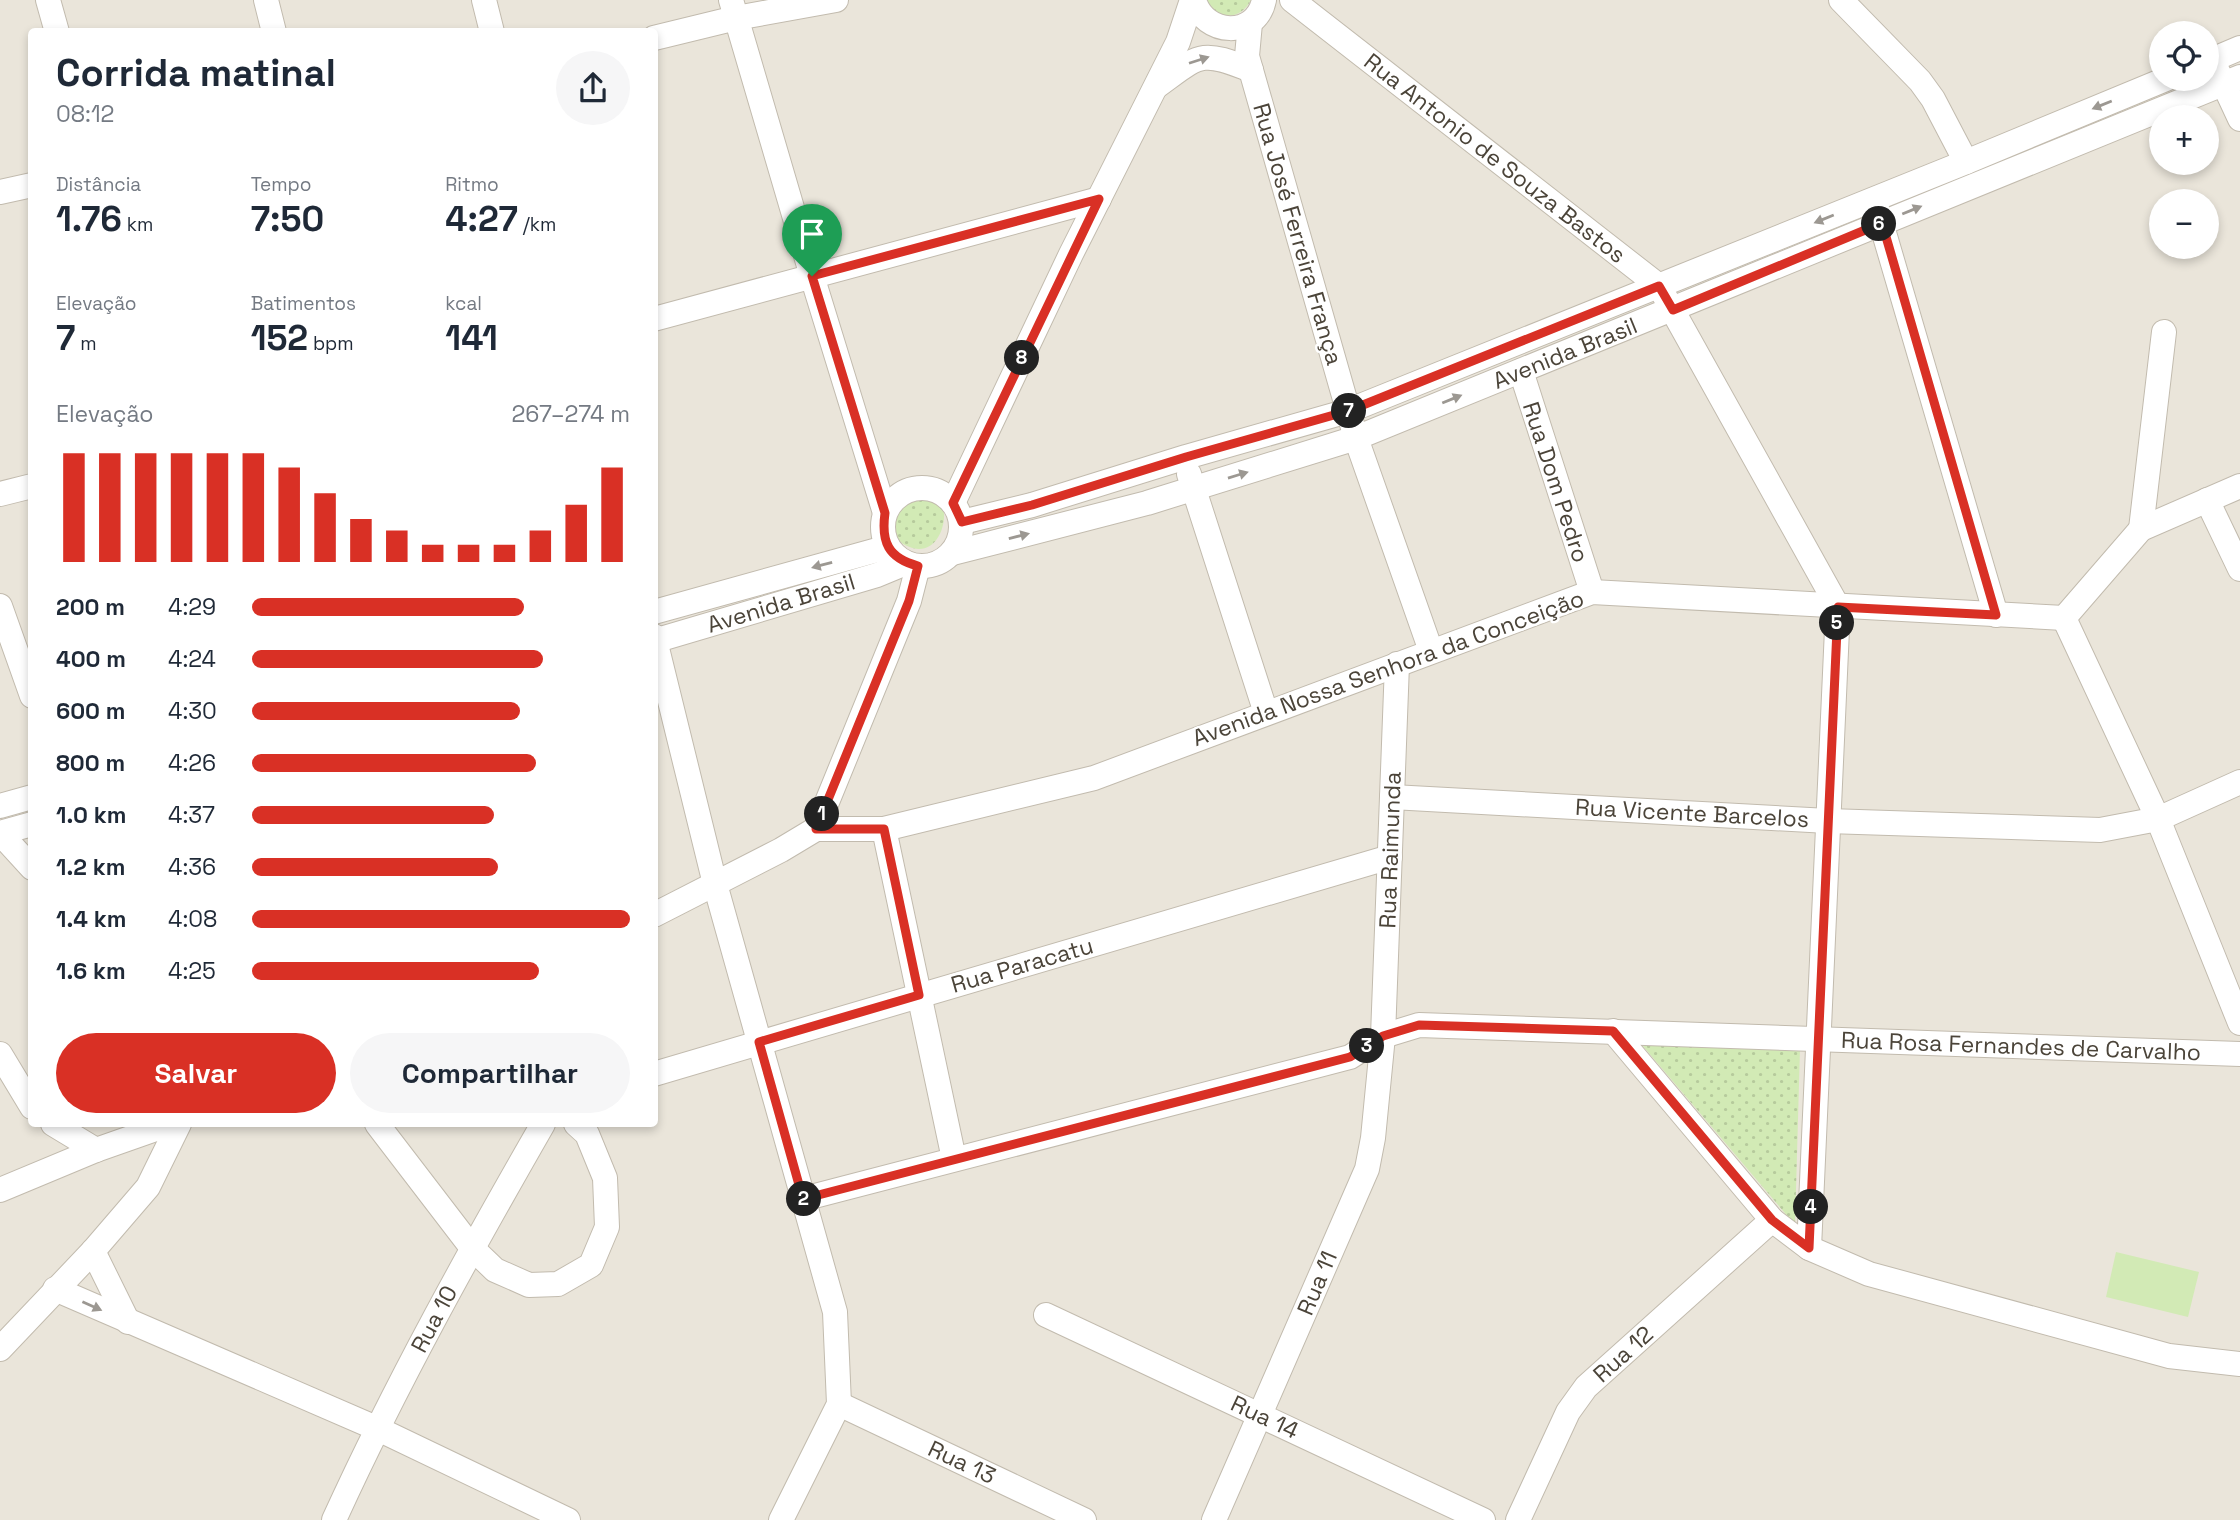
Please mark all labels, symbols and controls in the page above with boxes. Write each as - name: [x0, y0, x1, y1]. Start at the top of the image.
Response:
- map controls: [2149, 21, 2219, 259]
- button: locate: [2149, 21, 2219, 91]
- street label: Rua Antonio de Souza Bastos: [1358, 46, 1632, 270]
- text: Corrida matinal: [56, 49, 336, 97]
- button: share: [556, 51, 630, 125]
- one-way arrow: [1189, 55, 1210, 65]
- text: 08:12: [56, 99, 114, 129]
- one-way arrow: [2092, 99, 2113, 110]
- street label: Rua José Ferreira França: [1246, 100, 1350, 368]
- button: +: [2149, 105, 2219, 175]
- text: Distância: [56, 172, 141, 197]
- text: Tempo: [251, 172, 312, 197]
- text: Ritmo: [445, 172, 499, 197]
- button: −: [2149, 189, 2219, 259]
- text: 1.76: [56, 197, 122, 241]
- text: 7:50: [251, 197, 324, 241]
- text: 4:27: [445, 197, 518, 241]
- pin: [782, 204, 842, 276]
- one-way arrow: [1902, 205, 1923, 216]
- pin: 6: [1862, 206, 1896, 242]
- text: 6: [1873, 211, 1884, 236]
- text: km: [122, 212, 153, 237]
- text: /km: [518, 212, 556, 237]
- one-way arrow: [1813, 213, 1834, 224]
- icon: arrive: [793, 215, 831, 253]
- text: Elevação: [56, 291, 137, 316]
- text: Batimentos: [251, 291, 356, 316]
- text: kcal: [445, 291, 482, 316]
- street label: Avenida Brasil: [1488, 310, 1642, 396]
- text: 7: [56, 316, 75, 360]
- text: 152: [251, 316, 308, 360]
- text: 141: [445, 316, 498, 360]
- text: m: [75, 331, 97, 356]
- text: bpm: [308, 331, 354, 356]
- pin: 8: [1004, 340, 1040, 376]
- text: 8: [1016, 345, 1027, 370]
- pin: 7: [1332, 394, 1366, 428]
- one-way arrow: [1442, 394, 1463, 405]
- text: 7: [1343, 398, 1354, 423]
- street label: Rua Dom Pedro: [1516, 398, 1596, 566]
- text: Elevação: [56, 399, 154, 429]
- text: 267–274 m: [511, 399, 630, 429]
- one-way arrow: [1228, 469, 1249, 479]
- one-way arrow: [1008, 530, 1030, 541]
- one-way arrow: [811, 561, 832, 571]
- street label: Avenida Brasil: [703, 566, 859, 640]
- street label: Avenida Nossa Senhora da Conceição: [1188, 583, 1588, 753]
- text: 200 m: [56, 592, 125, 622]
- text: 4:29: [168, 592, 216, 622]
- pin: 5: [1820, 606, 1854, 640]
- text: 5: [1831, 610, 1842, 635]
- text: 400 m: [56, 644, 126, 674]
- text: 4:24: [168, 644, 216, 674]
- text: 600 m: [56, 696, 126, 726]
- text: 4:30: [168, 696, 217, 726]
- text: 800 m: [56, 748, 125, 778]
- text: 4:26: [168, 748, 216, 778]
- street label: Rua Raimunda: [1372, 771, 1408, 929]
- street label: Rua Vicente Barcelos: [1574, 792, 1810, 834]
- pin: 1: [804, 796, 840, 832]
- text: 1.0 km: [56, 800, 126, 830]
- text: 4:37: [168, 800, 215, 830]
- text: 1: [817, 801, 826, 826]
- text: 1.2 km: [56, 852, 125, 882]
- text: 4:36: [168, 852, 216, 882]
- text: 1.4 km: [56, 904, 126, 934]
- text: 4:08: [168, 904, 217, 934]
- street label: Rua Paracatu: [947, 930, 1097, 1000]
- text: 1.6 km: [56, 956, 126, 986]
- text: 4:25: [168, 956, 216, 986]
- street label: Rua Rosa Fernandes de Carvalho: [1840, 1025, 2202, 1067]
- pin: 3: [1350, 1028, 1384, 1064]
- button: Salvar: [56, 1033, 336, 1113]
- button: Compartilhar: [350, 1033, 630, 1113]
- text: 3: [1361, 1033, 1372, 1058]
- pin: 2: [786, 1182, 822, 1216]
- text: 2: [798, 1186, 809, 1211]
- pin: 4: [1794, 1190, 1828, 1224]
- text: 4: [1804, 1194, 1817, 1219]
- street label: Rua 11: [1290, 1246, 1344, 1320]
- street label: Rua 10: [404, 1280, 464, 1358]
- one-way arrow: [82, 1300, 102, 1312]
- street label: Rua 12: [1587, 1319, 1659, 1389]
- street label: Rua 14: [1226, 1388, 1304, 1446]
- street label: Rua 13: [923, 1433, 1001, 1491]

